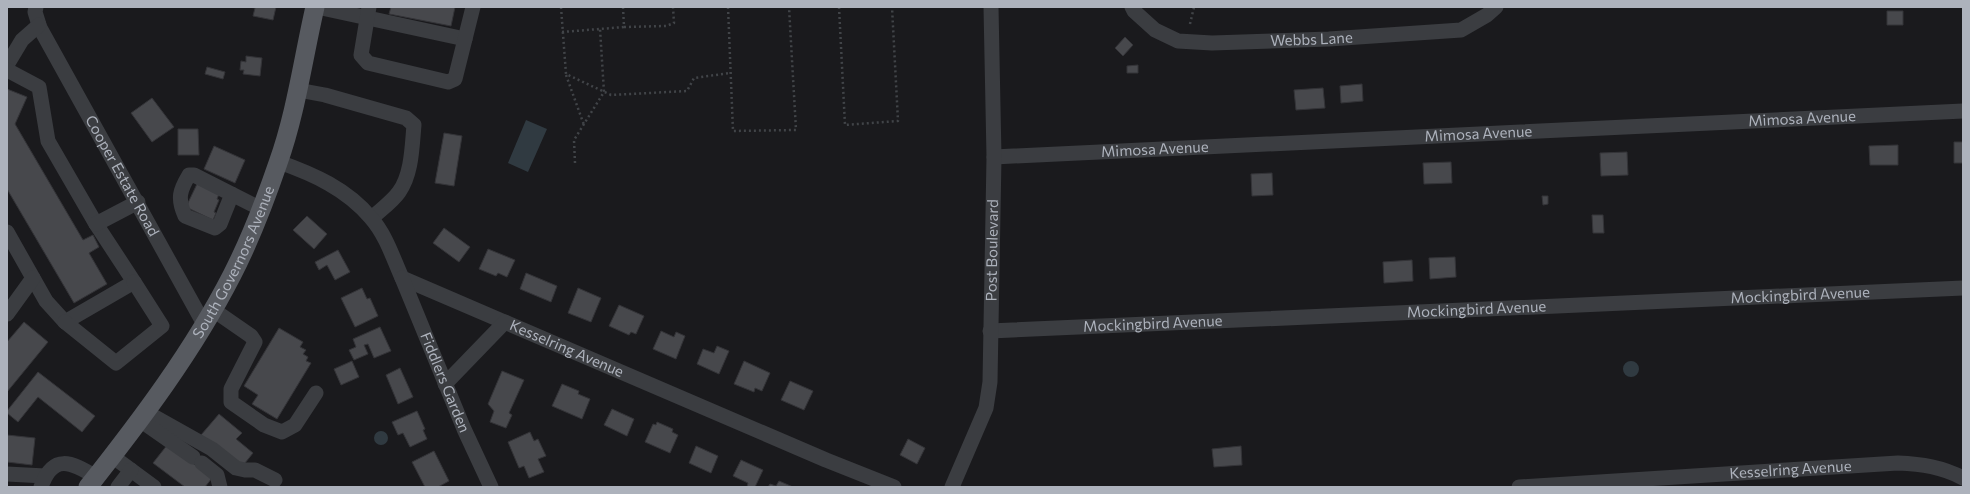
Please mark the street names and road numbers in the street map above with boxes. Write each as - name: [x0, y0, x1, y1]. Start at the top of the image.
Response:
- street label: Webbs Lane: [1270, 27, 1353, 49]
- street label: Mimosa Avenue: [1748, 106, 1856, 129]
- street label: Cooper Estate Road: [82, 112, 164, 239]
- street label: Mimosa Avenue: [1424, 121, 1533, 145]
- street label: Mimosa Avenue: [1101, 137, 1209, 160]
- street label: South Governors Avenue: [188, 183, 277, 341]
- street label: Post Boulevard: [981, 199, 1001, 302]
- street label: Mockingbird Avenue: [1730, 282, 1870, 306]
- street label: Mockingbird Avenue: [1406, 296, 1547, 321]
- street label: Mockingbird Avenue: [1083, 311, 1223, 335]
- street label: Kesselring Avenue: [507, 315, 627, 380]
- street label: Fiddlers Garden: [417, 329, 474, 435]
- street label: Kesselring Avenue: [1729, 456, 1852, 482]

